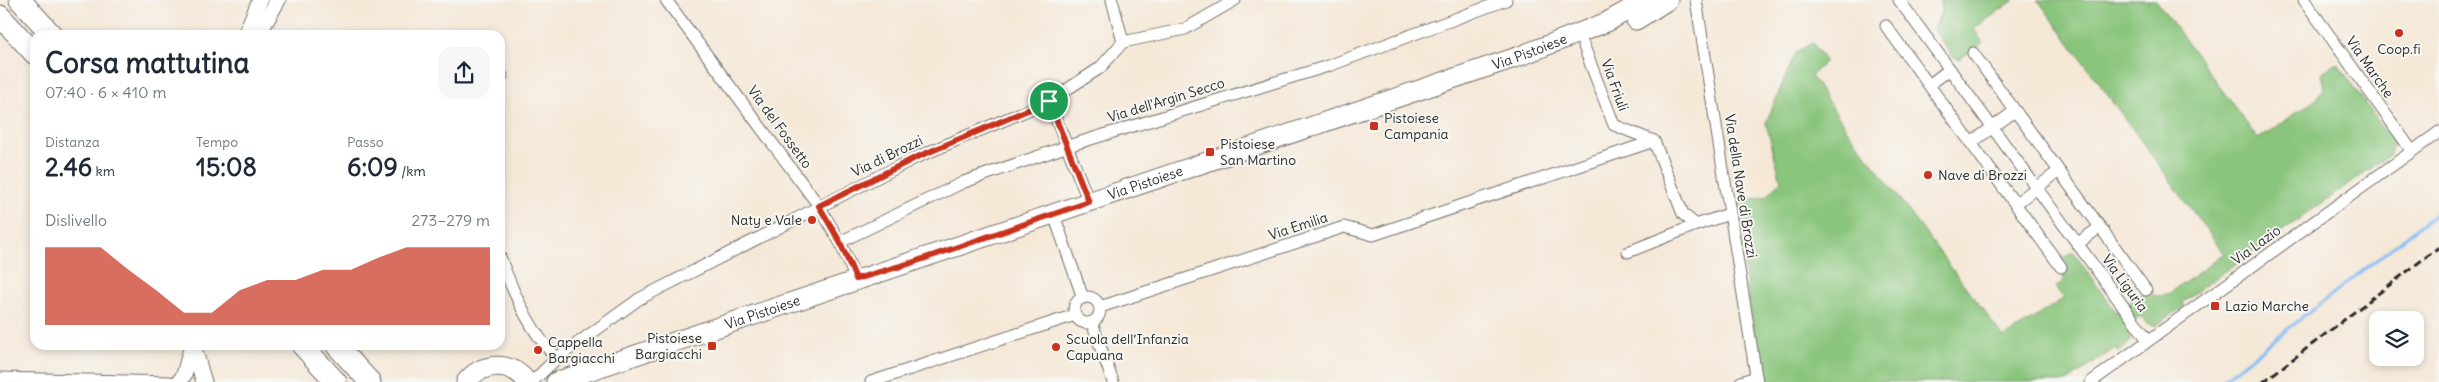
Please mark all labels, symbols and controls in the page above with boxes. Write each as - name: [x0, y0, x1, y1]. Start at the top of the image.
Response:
- marker: Coop.fi: [2393, 27, 2405, 39]
- street label: Via Pistoiese: [1490, 30, 1569, 74]
- street label: Via Marche: [2342, 33, 2398, 101]
- place label: Coop.fi: [2377, 40, 2421, 58]
- text: Corsa mattutina: [45, 45, 249, 81]
- button: share: [438, 47, 490, 99]
- street label: Via Friuli: [1597, 57, 1633, 113]
- street label: Via dell'Argin Secco: [1105, 74, 1227, 126]
- pin: [1028, 80, 1070, 122]
- text: 07:40 · 6 × 410 m: [45, 82, 166, 102]
- street label: Via del Fossetto: [744, 82, 816, 172]
- icon: arrive: [1035, 87, 1063, 115]
- place label: Pistoiese Campania: [1384, 109, 1449, 143]
- street label: Via della Nave di Brozzi: [1721, 113, 1761, 259]
- marker: Pistoiese Campania: [1368, 120, 1380, 132]
- street label: Via di Brozzi: [848, 131, 926, 181]
- text: Distanza: [45, 133, 100, 151]
- text: Tempo: [196, 133, 238, 151]
- text: Passo: [347, 133, 384, 151]
- place label: Pistoiese San Martino: [1220, 135, 1296, 169]
- marker: Pistoiese San Martino: [1204, 146, 1216, 158]
- text: 2.46: [45, 151, 92, 183]
- text: 15:08: [196, 151, 257, 183]
- text: 6:09: [347, 151, 398, 183]
- text: km: [92, 162, 115, 180]
- text: /km: [398, 162, 426, 180]
- street label: Via Pistoiese: [1105, 162, 1185, 204]
- place label: Nave di Brozzi: [1938, 166, 2027, 184]
- marker: Nave di Brozzi: [1922, 169, 1934, 181]
- street label: Via Emilia: [1266, 208, 1330, 244]
- text: Dislivello: [45, 210, 107, 230]
- text: 273–279 m: [412, 210, 490, 230]
- place label: Naty e Vale: [731, 211, 802, 229]
- marker: Naty e Vale: [806, 214, 818, 226]
- street label: Via Lazio: [2228, 221, 2284, 269]
- street label: Via Liguria: [2098, 251, 2152, 315]
- street label: Via Pistoiese: [723, 291, 803, 333]
- place label: Lazio Marche: [2225, 297, 2309, 315]
- marker: Lazio Marche: [2209, 300, 2221, 312]
- map controls: [2369, 311, 2424, 366]
- button: layers: [2369, 311, 2424, 366]
- place label: Pistoiese Bargiacchi: [635, 329, 702, 363]
- place label: Scuola dell’Infanzia Capuana: [1066, 330, 1189, 364]
- place label: Cappella Bargiacchi: [548, 333, 615, 367]
- marker: Pistoiese Bargiacchi: [706, 340, 718, 352]
- marker: Scuola dell’Infanzia Capuana: [1050, 341, 1062, 353]
- marker: Cappella Bargiacchi: [532, 344, 544, 356]

